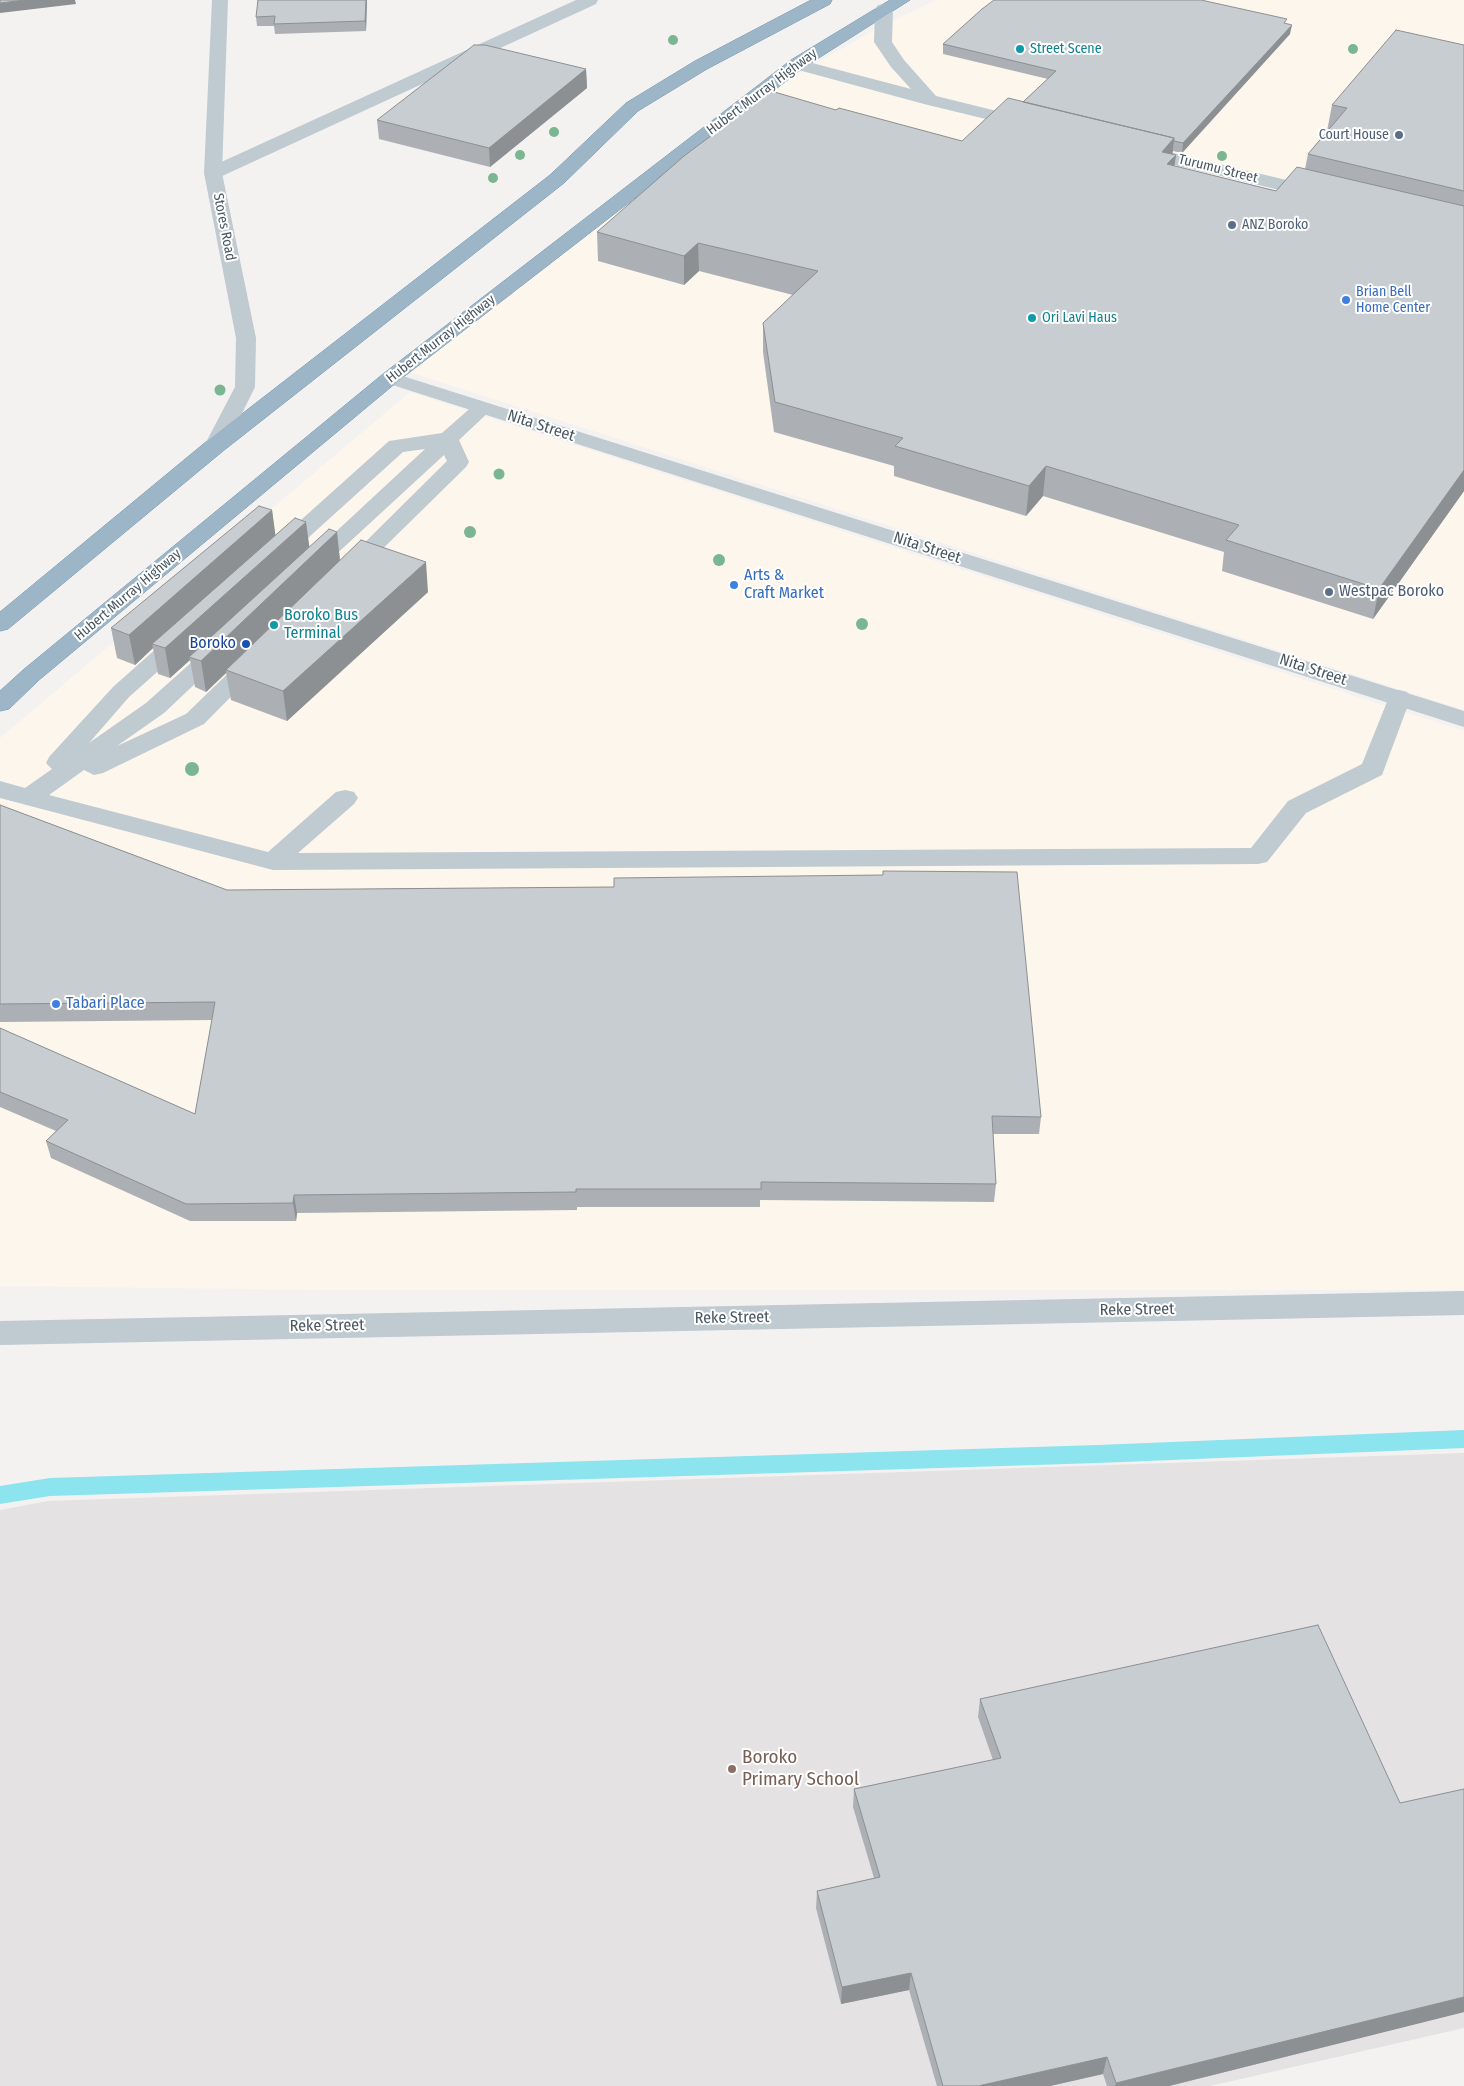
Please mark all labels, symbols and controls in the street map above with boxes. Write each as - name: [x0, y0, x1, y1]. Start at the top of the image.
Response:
- place label: Street Scene: [1030, 41, 1102, 57]
- marker: Street Scene: [1014, 43, 1026, 55]
- street label: Hubert Murray Highway: [704, 45, 820, 139]
- place label: Court House: [1319, 127, 1389, 143]
- marker: Court House: [1393, 129, 1405, 141]
- street label: Turumu Street: [1177, 151, 1259, 187]
- street label: Stores Road: [209, 192, 239, 262]
- place label: ANZ Boroko: [1242, 217, 1308, 233]
- marker: ANZ Boroko: [1226, 219, 1238, 231]
- place label: Brian Bell Home Center: [1356, 284, 1430, 316]
- street label: Hubert Murray Highway: [383, 291, 499, 387]
- marker: Brian Bell Home Center: [1340, 294, 1352, 306]
- place label: Ori Lavi Haus: [1042, 310, 1117, 326]
- marker: Ori Lavi Haus: [1026, 312, 1038, 324]
- street label: Nita Street: [505, 406, 577, 446]
- street label: Nita Street: [891, 528, 963, 568]
- street label: Hubert Murray Highway: [71, 546, 185, 644]
- place label: Arts & Craft Market: [744, 566, 824, 604]
- marker: Arts & Craft Market: [728, 579, 740, 591]
- place label: Westpac Boroko: [1339, 582, 1444, 602]
- marker: Westpac Boroko: [1323, 586, 1335, 598]
- place label: Boroko Bus Terminal: [284, 606, 358, 644]
- marker: Boroko Bus Terminal: [268, 619, 280, 631]
- place label: Boroko: [190, 634, 236, 654]
- marker: Boroko: [240, 638, 252, 650]
- street label: Nita Street: [1277, 650, 1349, 690]
- place label: Tabari Place: [66, 994, 145, 1014]
- marker: Tabari Place: [50, 998, 62, 1010]
- street label: Reke Street: [1099, 1300, 1175, 1320]
- street label: Reke Street: [694, 1308, 770, 1328]
- street label: Reke Street: [289, 1316, 365, 1336]
- place label: Boroko Primary School: [742, 1747, 859, 1791]
- marker: Boroko Primary School: [726, 1763, 738, 1775]

